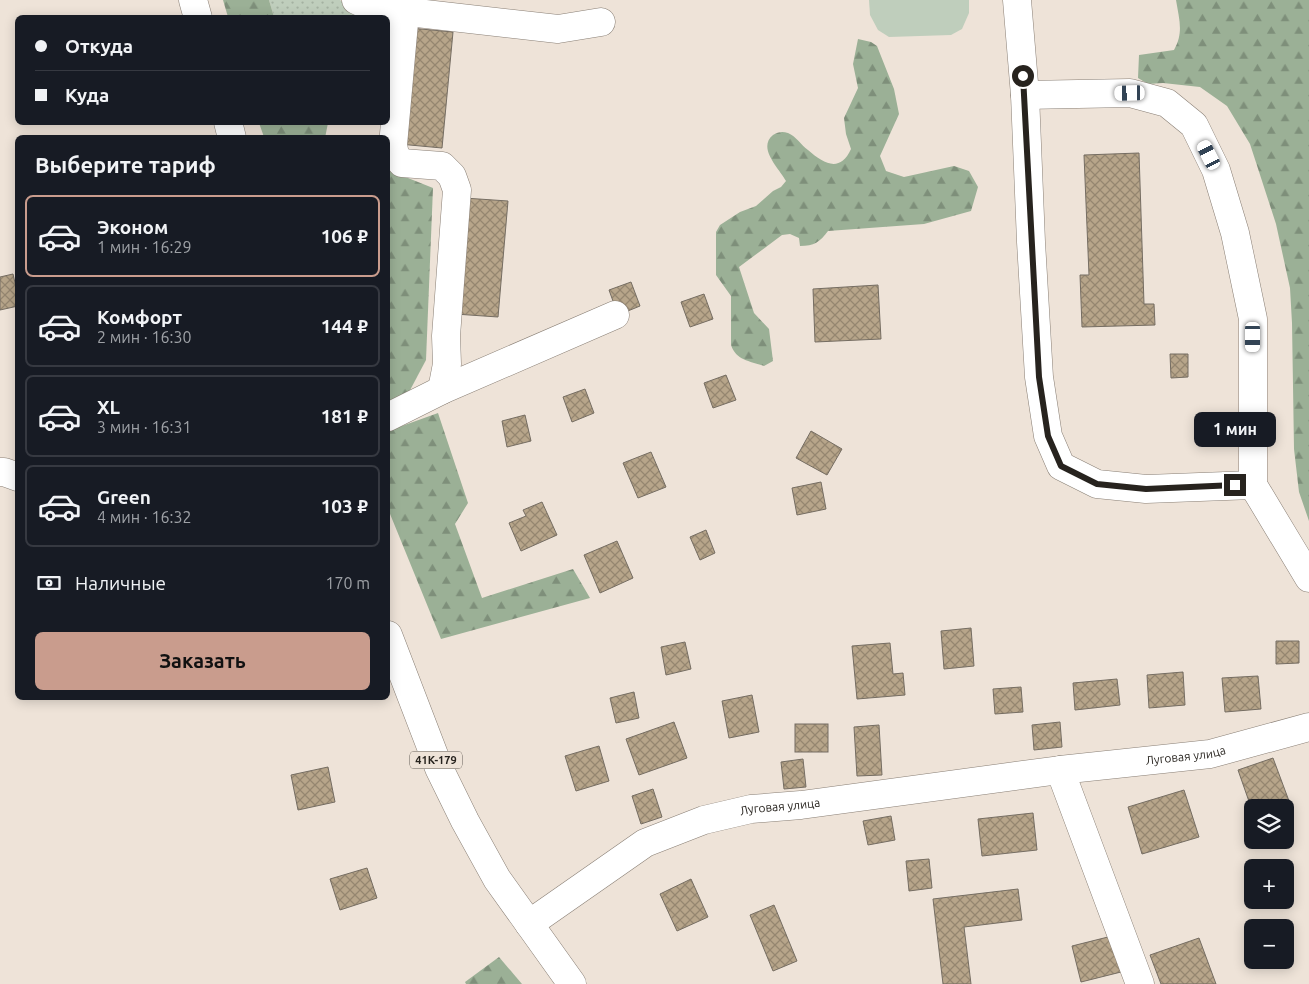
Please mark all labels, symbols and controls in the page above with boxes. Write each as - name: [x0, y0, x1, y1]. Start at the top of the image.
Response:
- text: Откуда: [65, 35, 133, 57]
- route start: [1012, 65, 1034, 87]
- text: Куда: [65, 84, 109, 106]
- car: [1114, 85, 1145, 101]
- car: [1195, 138, 1222, 172]
- text: Выберите тариф: [35, 152, 216, 177]
- icon: car: [37, 214, 82, 259]
- text: Эконом: [97, 216, 168, 238]
- text: 106 ₽: [321, 225, 368, 247]
- text: 1 мин · 16:29: [97, 238, 191, 256]
- icon: car: [37, 304, 82, 349]
- text: Комфорт: [97, 306, 182, 328]
- text: 144 ₽: [321, 315, 368, 337]
- car: [1245, 322, 1260, 352]
- text: 2 мин · 16:30: [97, 328, 191, 346]
- icon: car: [37, 394, 82, 439]
- text: XL: [97, 396, 120, 418]
- text: 181 ₽: [321, 405, 368, 427]
- callout: 1 мин: [1194, 412, 1276, 448]
- text: 3 мин · 16:31: [97, 418, 191, 436]
- text: 1 мин: [1213, 420, 1257, 438]
- route end: [1224, 474, 1246, 496]
- icon: car: [37, 484, 82, 529]
- text: Green: [97, 486, 151, 508]
- text: 103 ₽: [321, 495, 368, 517]
- text: 4 мин · 16:32: [97, 508, 191, 526]
- icon: cash: [35, 569, 63, 597]
- text: Наличные: [75, 572, 166, 594]
- text: 170 m: [325, 574, 370, 592]
- button: Заказать: [35, 632, 370, 690]
- street label: Луговая улица: [1145, 743, 1227, 767]
- road number: 41К-179: [410, 752, 462, 768]
- street label: Луговая улица: [738, 795, 821, 817]
- map controls: [1244, 799, 1294, 969]
- button: layers: [1244, 799, 1294, 849]
- button: +: [1244, 859, 1294, 909]
- button: −: [1244, 919, 1294, 969]

